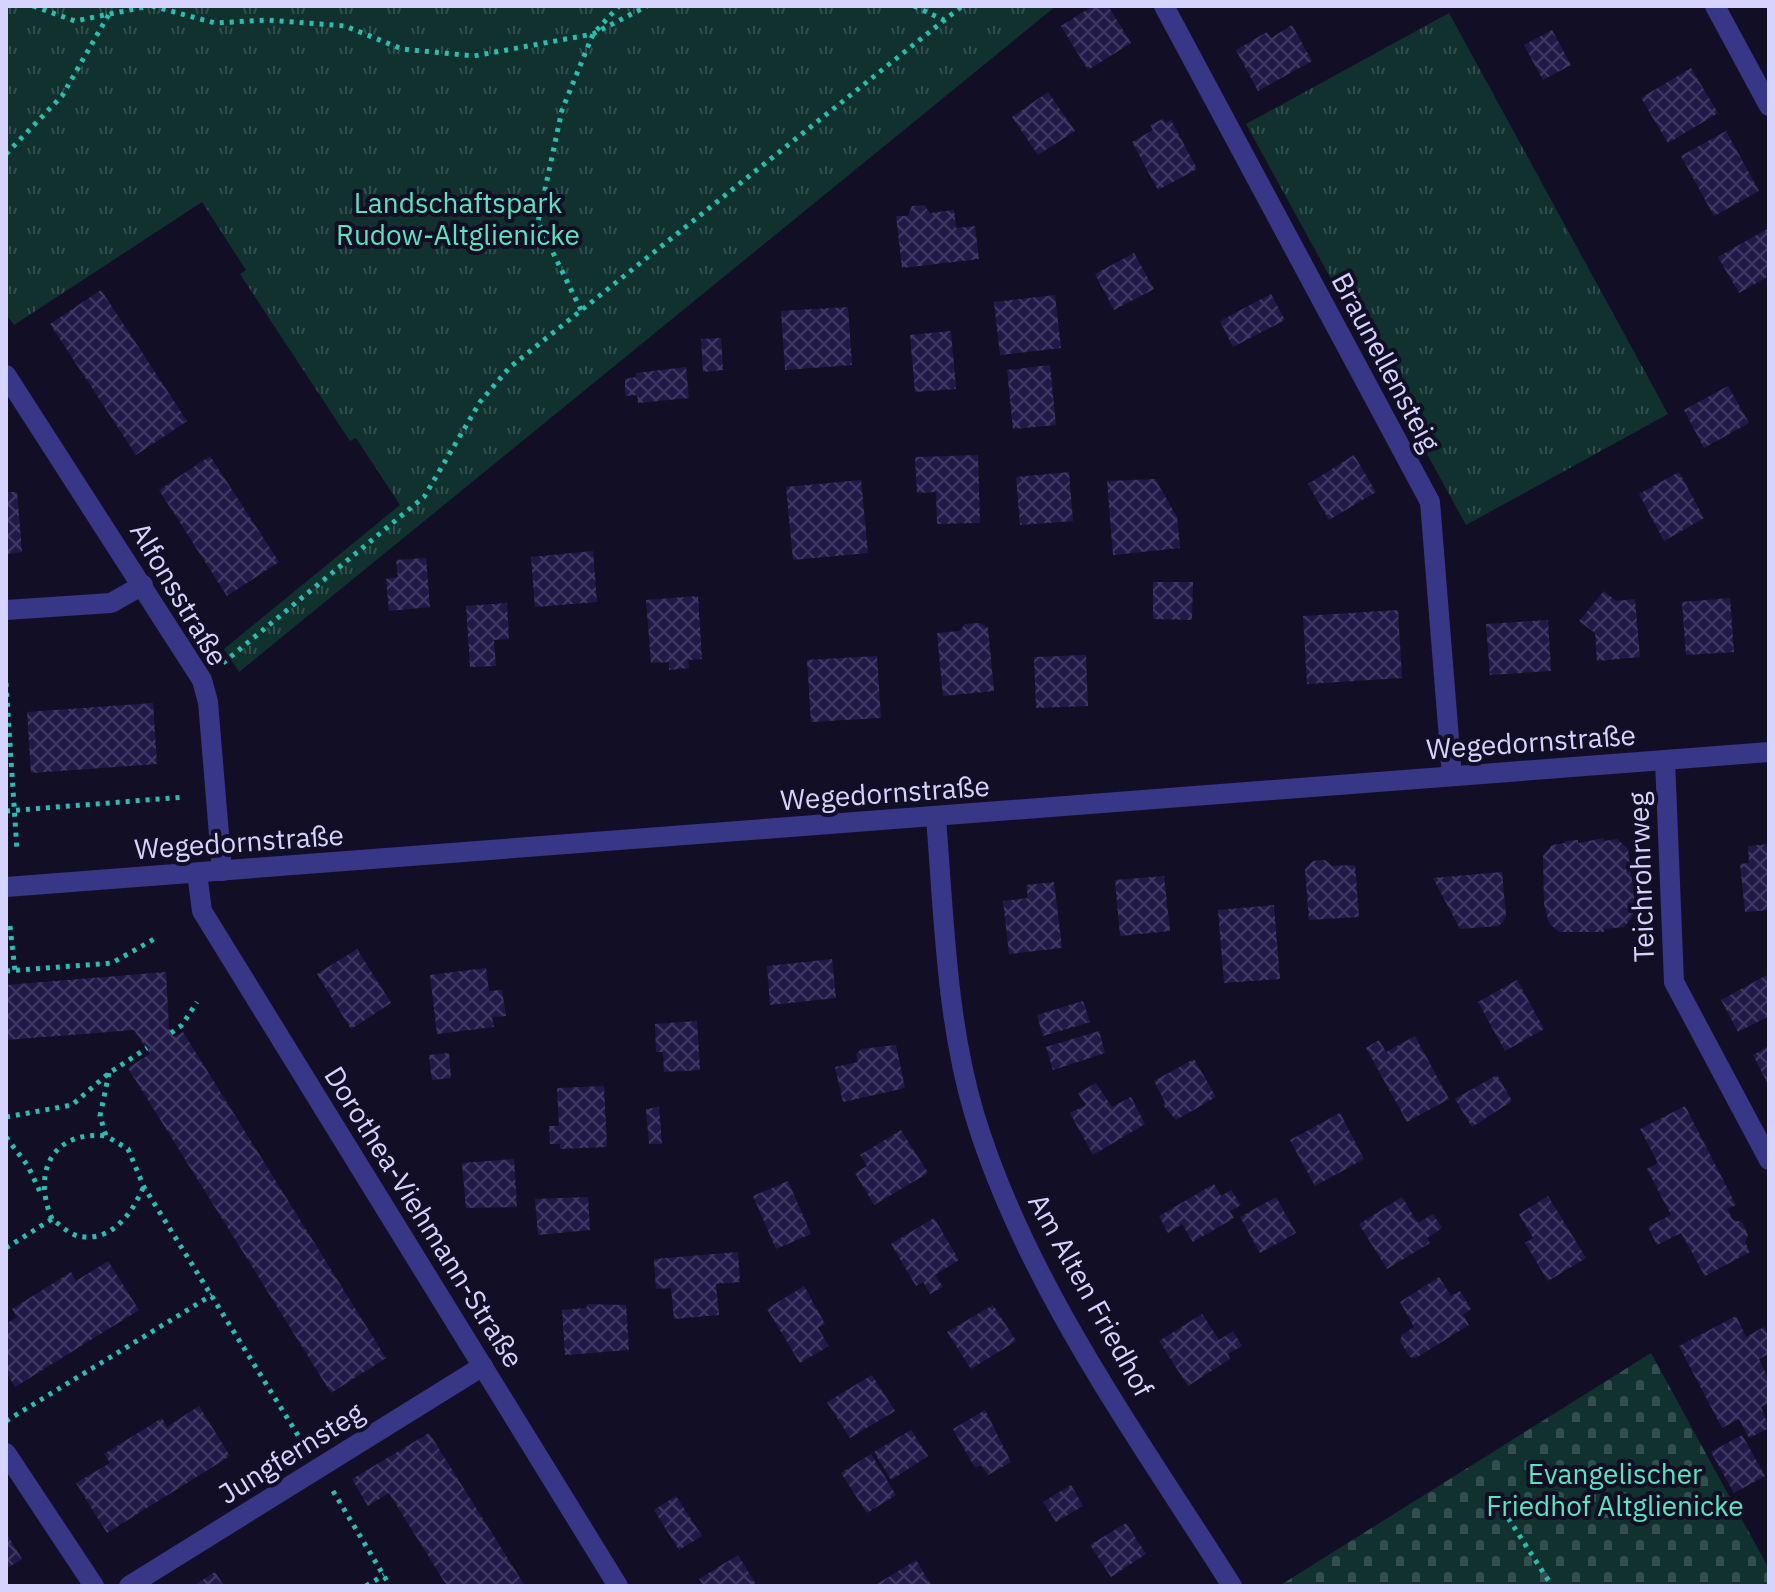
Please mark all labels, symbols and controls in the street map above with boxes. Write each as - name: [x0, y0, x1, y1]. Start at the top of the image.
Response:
- park label: Landschaftspark Rudow-Altglienicke: [336, 184, 580, 253]
- street label: Braunellensteig: [1324, 266, 1449, 458]
- street label: Alfonsstraße: [122, 515, 237, 672]
- street label: Wegedornstraße: [1425, 716, 1637, 767]
- street label: Wegedornstraße: [779, 767, 991, 818]
- street label: Teichrohrweg: [1619, 791, 1662, 963]
- street label: Wegedornstraße: [133, 816, 345, 867]
- street label: Dorothea-Viehmann-Straße: [316, 1059, 532, 1374]
- street label: Am Alten Friedhof: [1020, 1187, 1163, 1403]
- street label: Jungfernsteg: [211, 1393, 371, 1512]
- park label: Evangelischer Friedhof Altglienicke: [1486, 1455, 1744, 1524]

